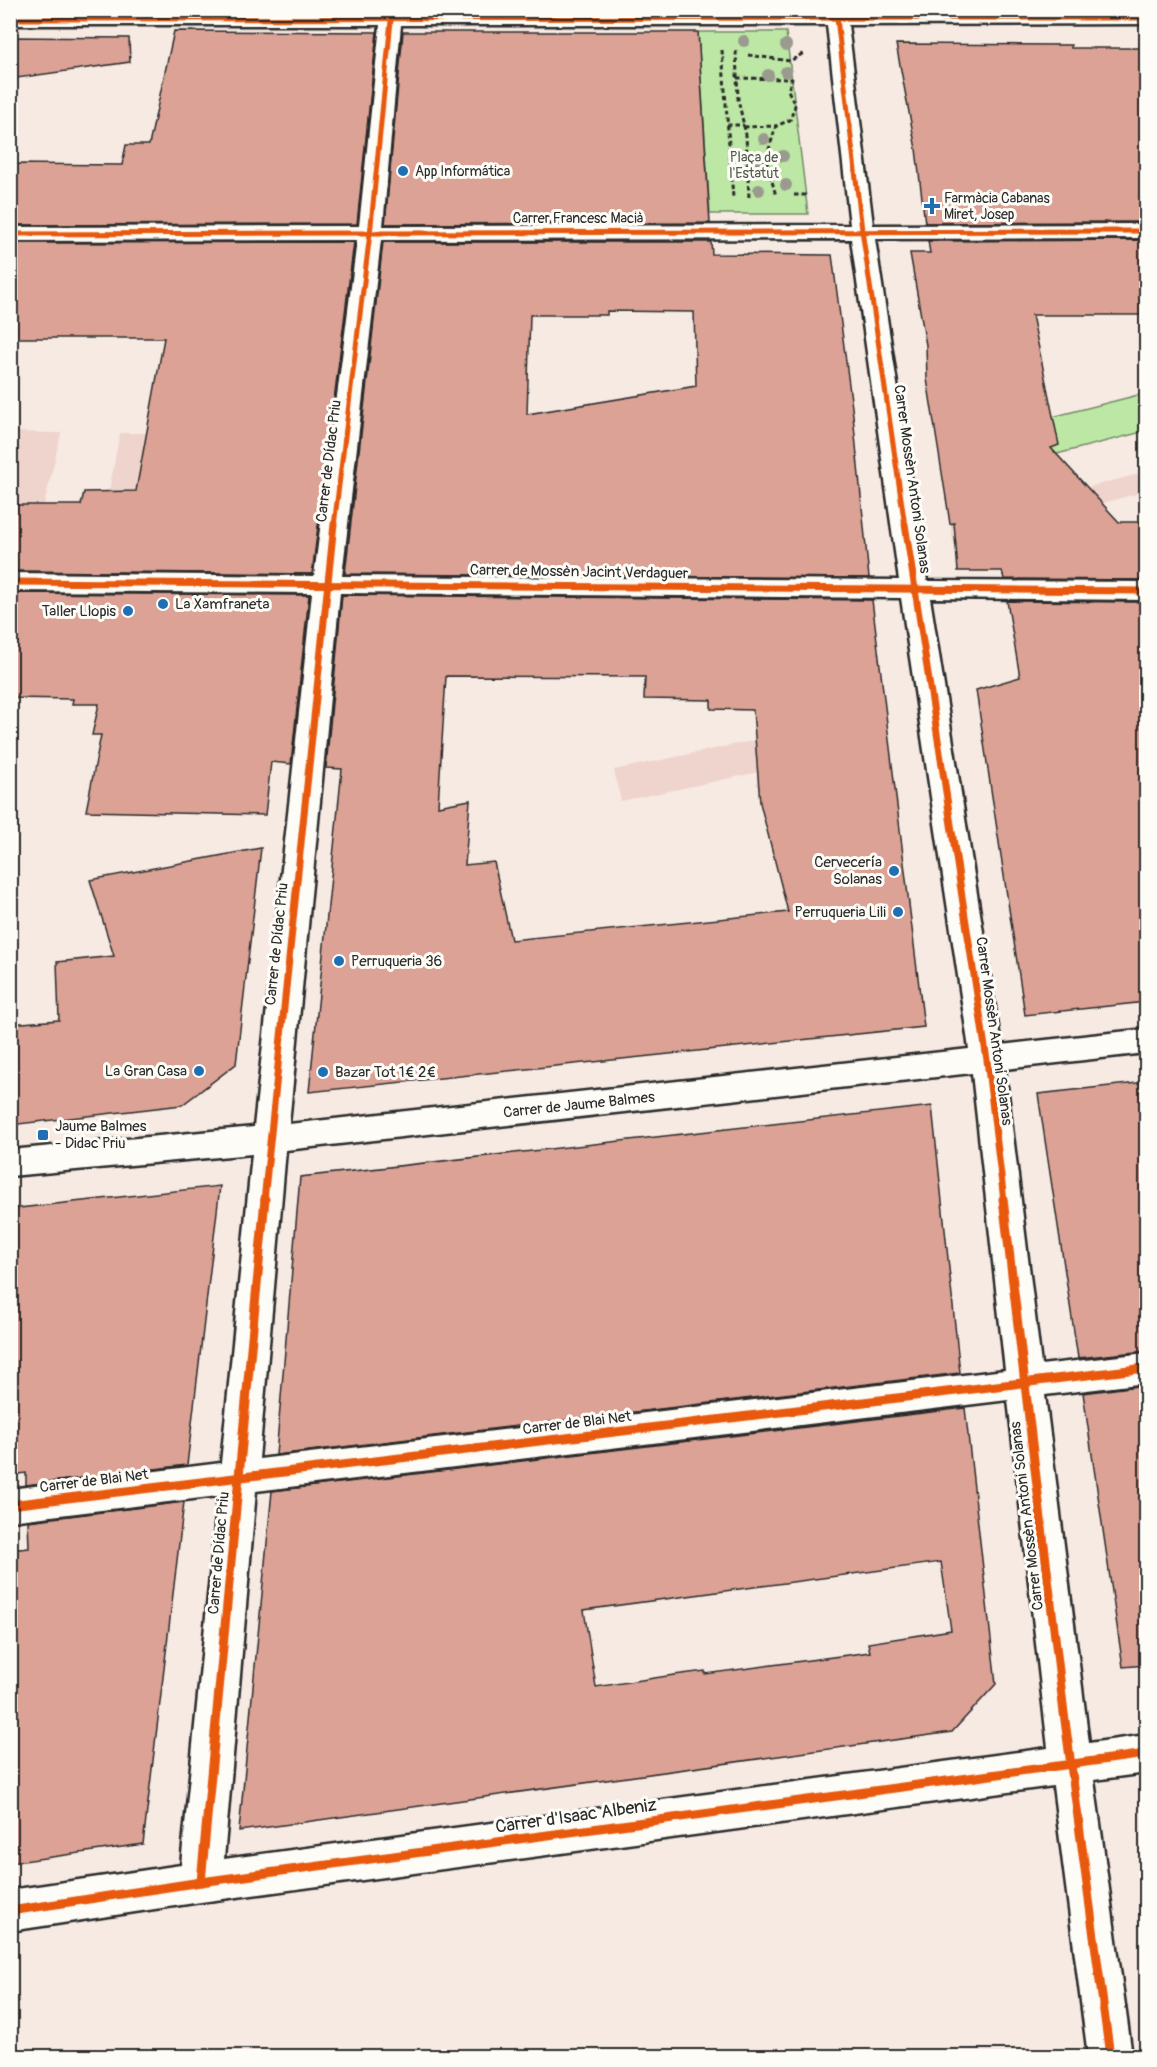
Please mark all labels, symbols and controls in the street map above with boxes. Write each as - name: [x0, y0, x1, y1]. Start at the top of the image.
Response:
- park label: Plaça de l'Estatut: [729, 149, 779, 182]
- place label: App Informática: [415, 163, 510, 180]
- marker: App Informática: [396, 164, 410, 178]
- place label: Farmàcia Cabanas Miret, Josep: [944, 190, 1051, 223]
- marker: Farmàcia Cabanas Miret, Josep: [925, 199, 939, 213]
- street label: Carrer Francesc Macià: [513, 210, 643, 227]
- street label: Carrer Mossèn Antoni Solanas: [889, 384, 935, 575]
- street label: Carrer de Dídac Priu: [312, 399, 346, 523]
- street label: Carrer de Mossèn Jacint Verdaguer: [470, 561, 689, 583]
- place label: La Xamfraneta: [175, 595, 269, 614]
- marker: La Xamfraneta: [156, 597, 170, 611]
- place label: Taller Llopis: [42, 602, 116, 621]
- marker: Taller Llopis: [121, 604, 135, 618]
- place label: Cervecería Solanas: [814, 853, 882, 889]
- marker: Cervecería Solanas: [887, 864, 901, 878]
- street label: Carrer de Dídac Priu: [261, 882, 293, 1006]
- place label: Perruqueria Lili: [794, 903, 886, 922]
- marker: Perruqueria Lili: [891, 905, 905, 919]
- street label: Carrer Mossèn Antoni Solanas: [971, 936, 1017, 1127]
- place label: Perruqueria 36: [351, 952, 442, 971]
- marker: Perruqueria 36: [332, 954, 346, 968]
- place label: La Gran Casa: [105, 1062, 187, 1081]
- place label: Bazar Tot 1€ 2€: [335, 1063, 436, 1082]
- marker: La Gran Casa: [192, 1064, 206, 1078]
- marker: Bazar Tot 1€ 2€: [316, 1065, 330, 1079]
- street label: Carrer de Jaume Balmes: [502, 1088, 656, 1122]
- place label: Jaume Balmes - Didac Priu: [55, 1117, 147, 1153]
- marker: Jaume Balmes - Didac Priu: [36, 1128, 50, 1142]
- street label: Carrer de Blai Net: [522, 1407, 633, 1439]
- street label: Carrer Mossèn Antoni Solanas: [1006, 1420, 1048, 1612]
- street label: Carrer de Blai Net: [39, 1465, 150, 1497]
- street label: Carrer de Dídac Priu: [204, 1491, 234, 1615]
- street label: Carrer d'Isaac Albeniz: [494, 1793, 658, 1839]

